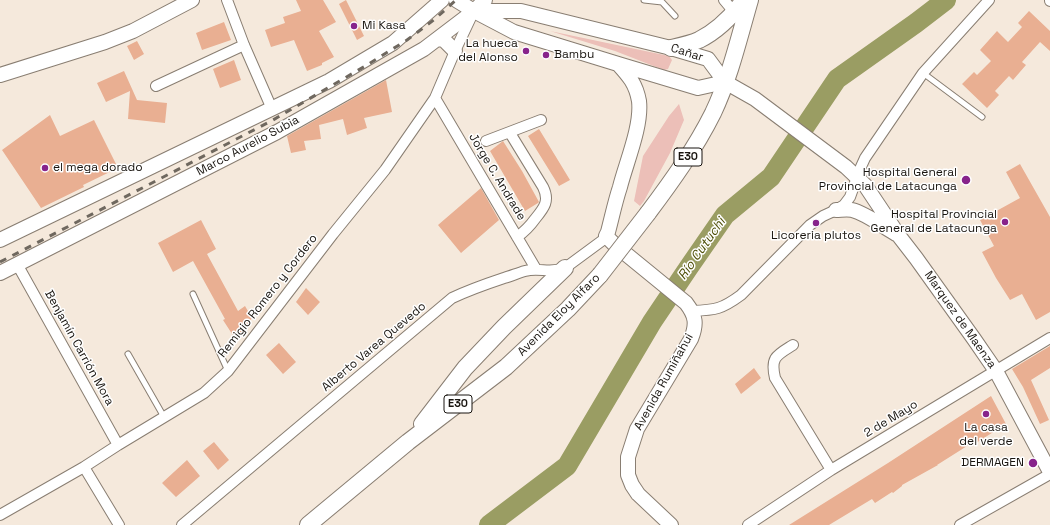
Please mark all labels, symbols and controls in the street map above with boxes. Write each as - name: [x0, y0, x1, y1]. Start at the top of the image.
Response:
- place label: Mi Kasa: [362, 19, 406, 33]
- marker: Mi Kasa: [349, 21, 359, 31]
- place label: La hueca del Alonso: [458, 37, 518, 65]
- street label: Cañar: [669, 41, 705, 65]
- marker: La hueca del Alonso: [521, 46, 531, 56]
- place label: Bambu: [554, 48, 594, 62]
- marker: Bambu: [541, 50, 551, 60]
- street label: Marco Aurelio Subia: [194, 113, 302, 179]
- street label: Jorge C. Andrade: [465, 131, 529, 223]
- road number: E30: [674, 148, 702, 166]
- place label: el mega dorado: [53, 161, 143, 175]
- marker: el mega dorado: [40, 163, 50, 173]
- place label: Hospital General Provincial de Latacunga: [819, 166, 957, 194]
- marker: Hospital General Provincial de Latacunga: [960, 174, 972, 186]
- place label: Hospital Provincial General de Latacunga: [871, 208, 997, 236]
- water label: Río Cutuchi: [675, 215, 729, 283]
- marker: Hospital Provincial General de Latacunga: [1000, 217, 1010, 227]
- marker: Licoreria plutos: [811, 218, 821, 228]
- place label: Licoreria plutos: [771, 229, 861, 243]
- street label: Remigio Romero y Cordero: [215, 231, 321, 361]
- street label: Marquez de Maenza: [921, 269, 999, 371]
- street label: Avenida Eloy Alfaro: [515, 271, 603, 359]
- street label: Benjamín Carrión Mora: [41, 288, 117, 408]
- street label: Alberto Varea Quevedo: [319, 299, 429, 395]
- street label: Avenida Rumiñahui: [631, 331, 697, 433]
- road number: E30: [444, 395, 472, 413]
- street label: 2 de Mayo: [862, 397, 920, 441]
- marker: La casa del verde: [981, 409, 991, 419]
- place label: La casa del verde: [959, 421, 1013, 449]
- place label: DERMAGEN: [961, 456, 1024, 470]
- marker: DERMAGEN: [1027, 457, 1039, 469]

